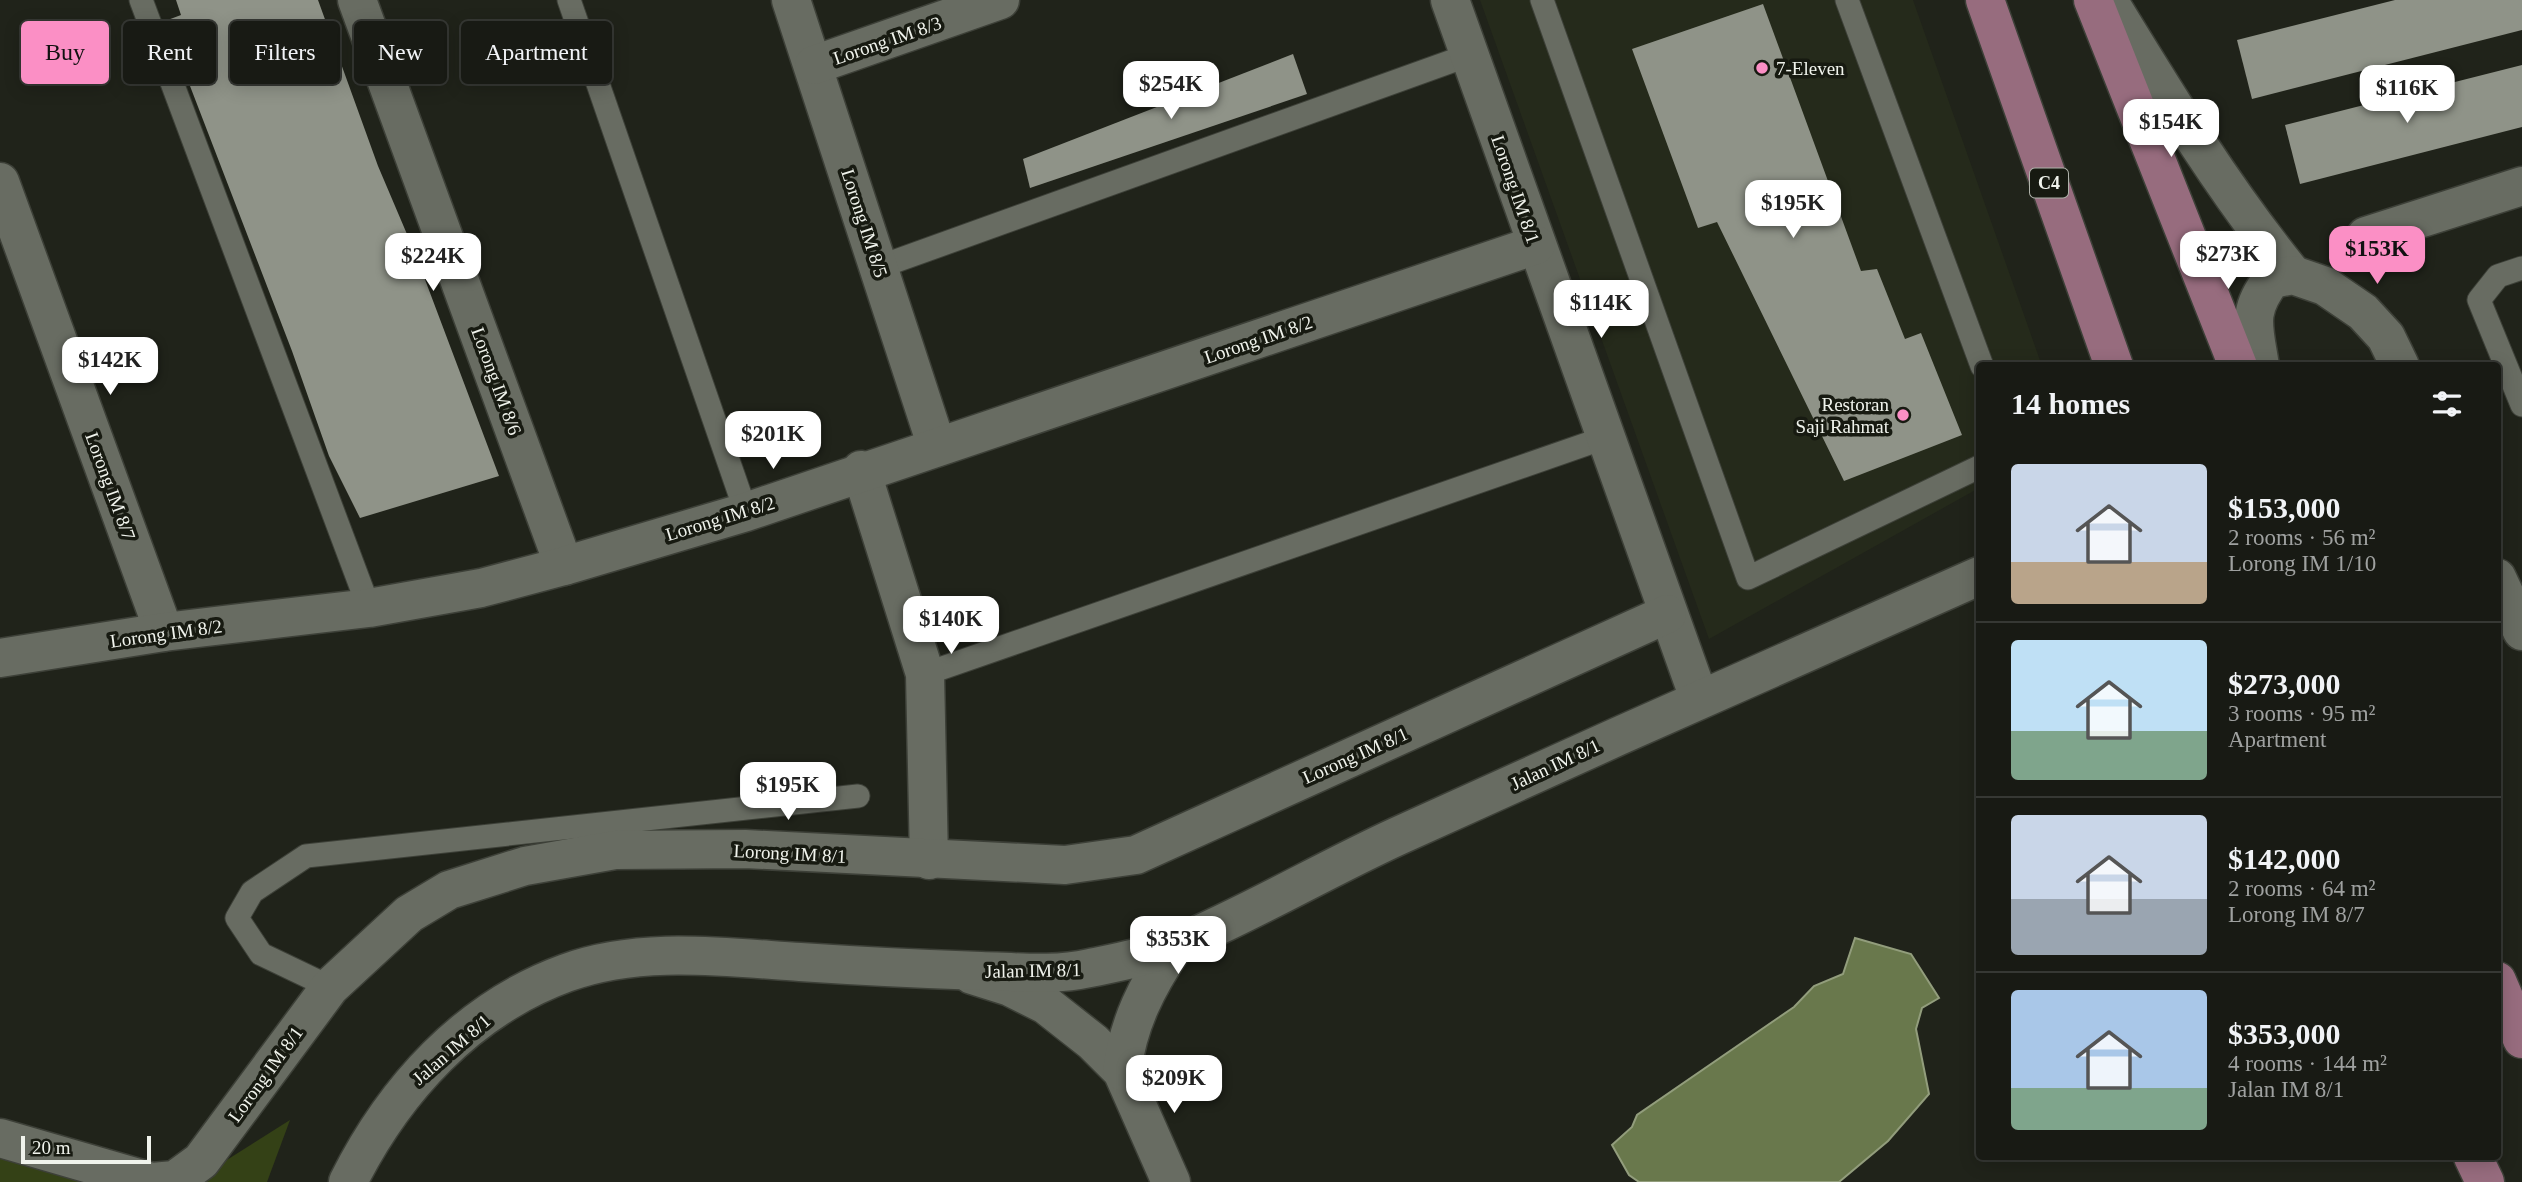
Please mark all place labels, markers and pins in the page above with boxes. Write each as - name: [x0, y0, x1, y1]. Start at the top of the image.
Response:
- place label: 7-Eleven: [1776, 58, 1845, 79]
- marker: 7-Eleven: [1754, 60, 1770, 76]
- pin: $254K: [1122, 61, 1220, 121]
- pin: $116K: [2358, 66, 2456, 125]
- pin: $154K: [2122, 100, 2220, 159]
- pin: $195K: [1744, 180, 1842, 240]
- pin: $153K: [2328, 226, 2426, 286]
- pin: $273K: [2179, 232, 2277, 291]
- pin: $224K: [384, 233, 482, 293]
- pin: $114K: [1552, 280, 1650, 340]
- pin: $142K: [61, 338, 159, 397]
- place label: Restoran Saji Rahmat: [1796, 394, 1890, 437]
- marker: Restoran Saji Rahmat: [1895, 407, 1911, 423]
- pin: $201K: [724, 412, 822, 471]
- pin: $140K: [902, 596, 1000, 656]
- pin: $195K: [739, 762, 837, 822]
- pin: $353K: [1129, 916, 1227, 976]
- pin: $209K: [1125, 1056, 1223, 1115]

